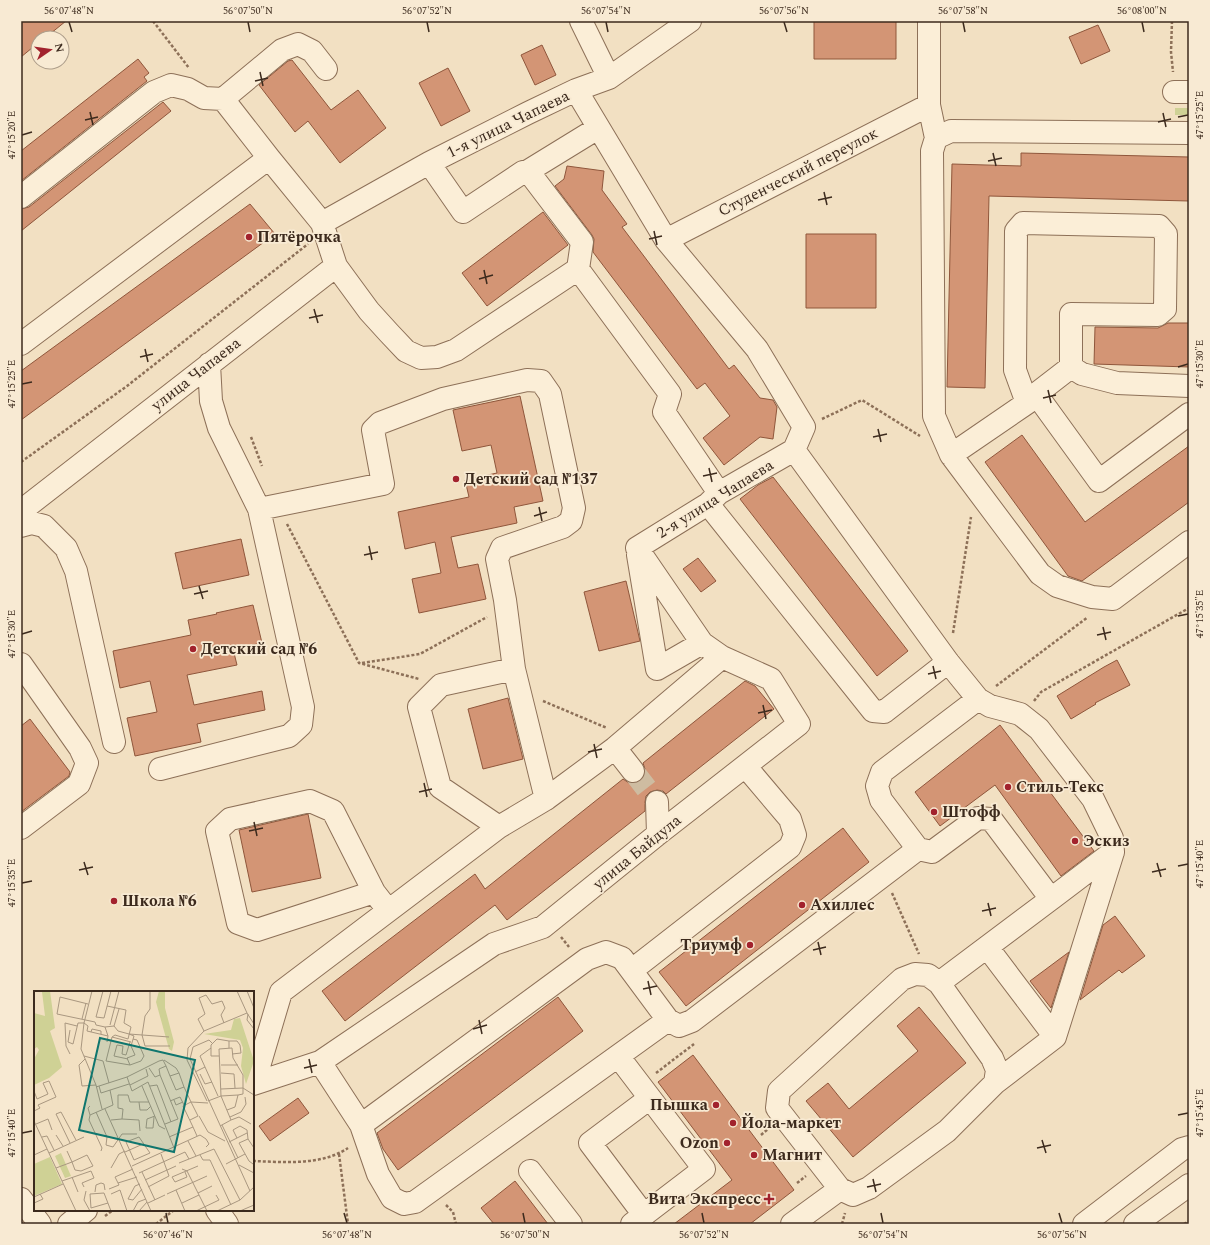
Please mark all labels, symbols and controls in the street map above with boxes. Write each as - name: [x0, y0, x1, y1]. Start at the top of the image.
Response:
- text: 56°07'48"N: [44, 3, 94, 19]
- text: 56°07'50"N: [223, 3, 273, 19]
- text: 56°07'52"N: [402, 3, 452, 19]
- text: 56°07'54"N: [581, 3, 631, 19]
- text: 56°07'56"N: [759, 3, 809, 19]
- text: 56°07'58"N: [938, 3, 988, 19]
- text: 56°08'00"N: [1117, 3, 1167, 19]
- north arrow: [30, 30, 70, 70]
- text: N: [50, 42, 69, 54]
- street label: 1-я улица Чапаева: [442, 84, 574, 164]
- text: 47°15'25"E: [1192, 91, 1208, 139]
- text: 47°15'20"E: [4, 111, 20, 159]
- street label: Студенческий переулок: [714, 121, 882, 223]
- place label: Пятёрочка: [257, 225, 342, 249]
- marker: Пятёрочка: [244, 232, 254, 242]
- street label: улица Чапаева: [145, 331, 246, 417]
- text: 47°15'30"E: [1192, 340, 1208, 388]
- text: 47°15'25"E: [4, 360, 20, 408]
- street label: 2-я улица Чапаева: [652, 453, 778, 545]
- place label: Детский сад №137: [464, 467, 598, 491]
- marker: Детский сад №137: [451, 474, 461, 484]
- text: 47°15'35"E: [1192, 590, 1208, 638]
- text: 47°15'30"E: [4, 610, 20, 658]
- place label: Детский сад №6: [201, 637, 317, 661]
- marker: Детский сад №6: [188, 644, 198, 654]
- place label: Стиль-Текс: [1016, 775, 1104, 799]
- marker: Стиль-Текс: [1003, 782, 1013, 792]
- place label: Штофф: [942, 800, 1001, 824]
- marker: Штофф: [929, 807, 939, 817]
- street label: улица Байдула: [587, 809, 687, 896]
- place label: Эскиз: [1083, 829, 1130, 853]
- marker: Эскиз: [1070, 836, 1080, 846]
- text: 47°15'40"E: [1192, 840, 1208, 888]
- text: 47°15'35"E: [4, 859, 20, 907]
- place label: Школа №6: [122, 889, 197, 913]
- place label: Ахиллес: [810, 893, 875, 917]
- marker: Школа №6: [109, 896, 119, 906]
- marker: Ахиллес: [797, 900, 807, 910]
- place label: Триумф: [680, 933, 742, 957]
- marker: Триумф: [745, 940, 755, 950]
- inset map: [34, 991, 254, 1211]
- text: 47°15'45"E: [1192, 1089, 1208, 1137]
- place label: Пышка: [650, 1093, 709, 1117]
- marker: Пышка: [711, 1100, 721, 1110]
- text: 47°15'40"E: [4, 1109, 20, 1157]
- place label: Йола-маркет: [741, 1111, 841, 1135]
- marker: Йола-маркет: [728, 1118, 738, 1128]
- place label: Ozon: [680, 1131, 719, 1155]
- marker: Ozon: [722, 1138, 732, 1148]
- place label: Магнит: [762, 1143, 822, 1167]
- marker: Магнит: [749, 1150, 759, 1160]
- place label: Вита Экспресс: [648, 1187, 761, 1211]
- marker: Вита Экспресс: [764, 1194, 774, 1204]
- text: 56°07'46"N: [143, 1227, 193, 1243]
- text: 56°07'48"N: [322, 1227, 372, 1243]
- text: 56°07'50"N: [500, 1227, 550, 1243]
- text: 56°07'52"N: [679, 1227, 729, 1243]
- text: 56°07'54"N: [858, 1227, 908, 1243]
- text: 56°07'56"N: [1037, 1227, 1087, 1243]

